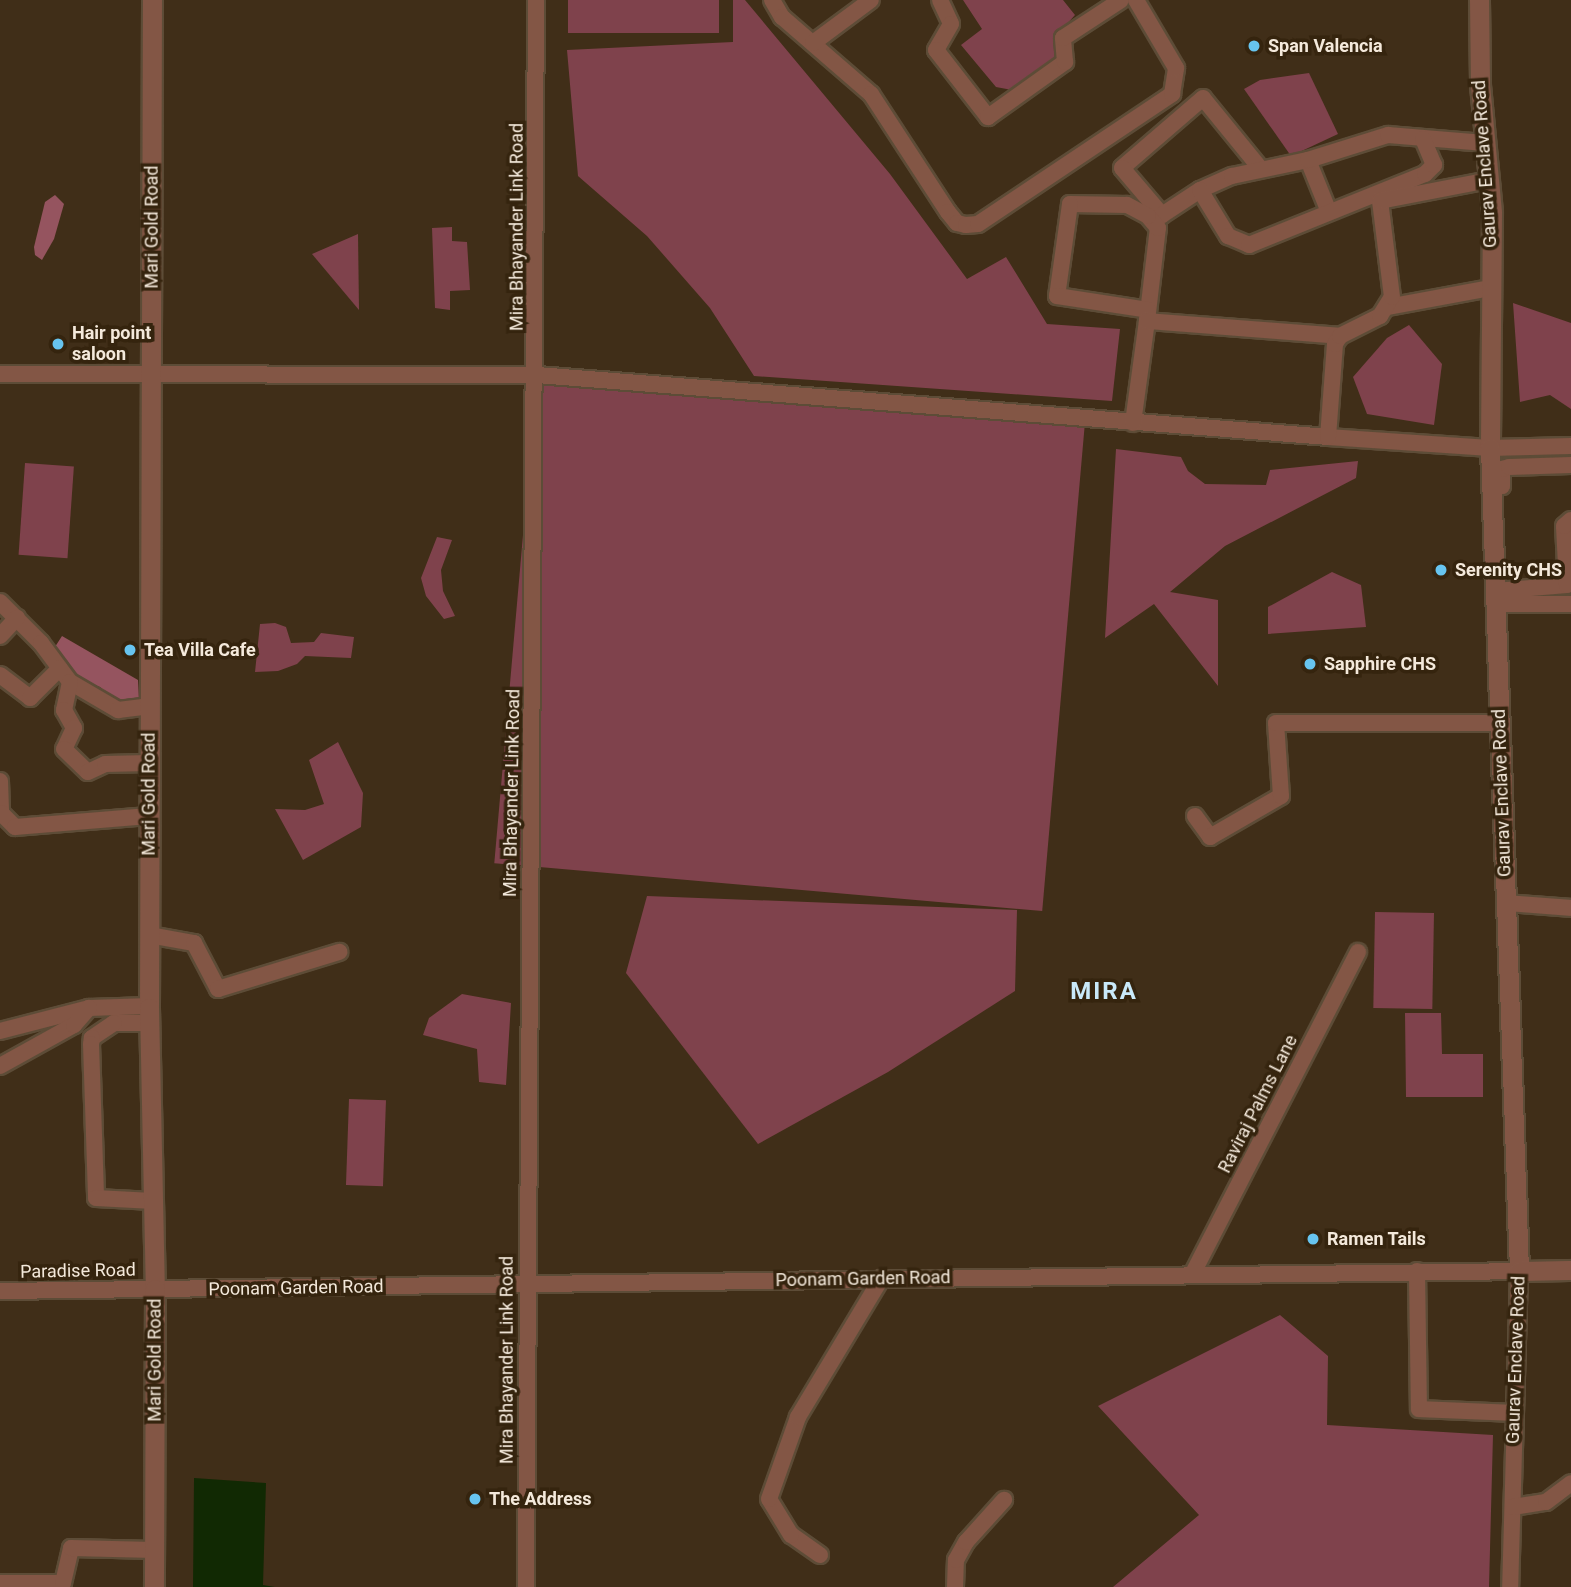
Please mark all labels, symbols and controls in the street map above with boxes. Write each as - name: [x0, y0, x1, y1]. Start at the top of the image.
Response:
- place label: Span Valencia: [1268, 35, 1383, 57]
- marker: Span Valencia: [1246, 38, 1262, 54]
- street label: Gaurav Enclave Road: [1468, 79, 1502, 249]
- street label: Mira Bhayander Link Road: [506, 123, 528, 331]
- street label: Mari Gold Road: [141, 165, 163, 289]
- place label: Hair point saloon: [72, 323, 151, 366]
- marker: Hair point saloon: [50, 336, 66, 352]
- place label: Serenity CHS: [1455, 559, 1562, 581]
- marker: Serenity CHS: [1433, 562, 1449, 578]
- place label: Tea Villa Cafe: [144, 639, 256, 661]
- marker: Tea Villa Cafe: [122, 642, 138, 658]
- place label: Sapphire CHS: [1324, 653, 1436, 675]
- marker: Sapphire CHS: [1302, 656, 1318, 672]
- street label: Mira Bhayander Link Road: [499, 689, 525, 897]
- street label: Gaurav Enclave Road: [1488, 709, 1516, 877]
- street label: Mari Gold Road: [138, 732, 160, 856]
- district label: MIRA: [1071, 978, 1137, 1006]
- street label: Raviraj Palms Lane: [1214, 1031, 1302, 1177]
- place label: Ramen Tails: [1327, 1228, 1426, 1250]
- marker: Ramen Tails: [1305, 1231, 1321, 1247]
- street label: Mira Bhayander Link Road: [496, 1256, 518, 1464]
- street label: Paradise Road: [20, 1259, 136, 1283]
- street label: Poonam Garden Road: [775, 1267, 951, 1291]
- street label: Poonam Garden Road: [208, 1276, 384, 1300]
- street label: Gaurav Enclave Road: [1502, 1276, 1530, 1444]
- street label: Mari Gold Road: [144, 1298, 166, 1422]
- place label: The Address: [489, 1488, 591, 1510]
- marker: The Address: [467, 1491, 483, 1507]

